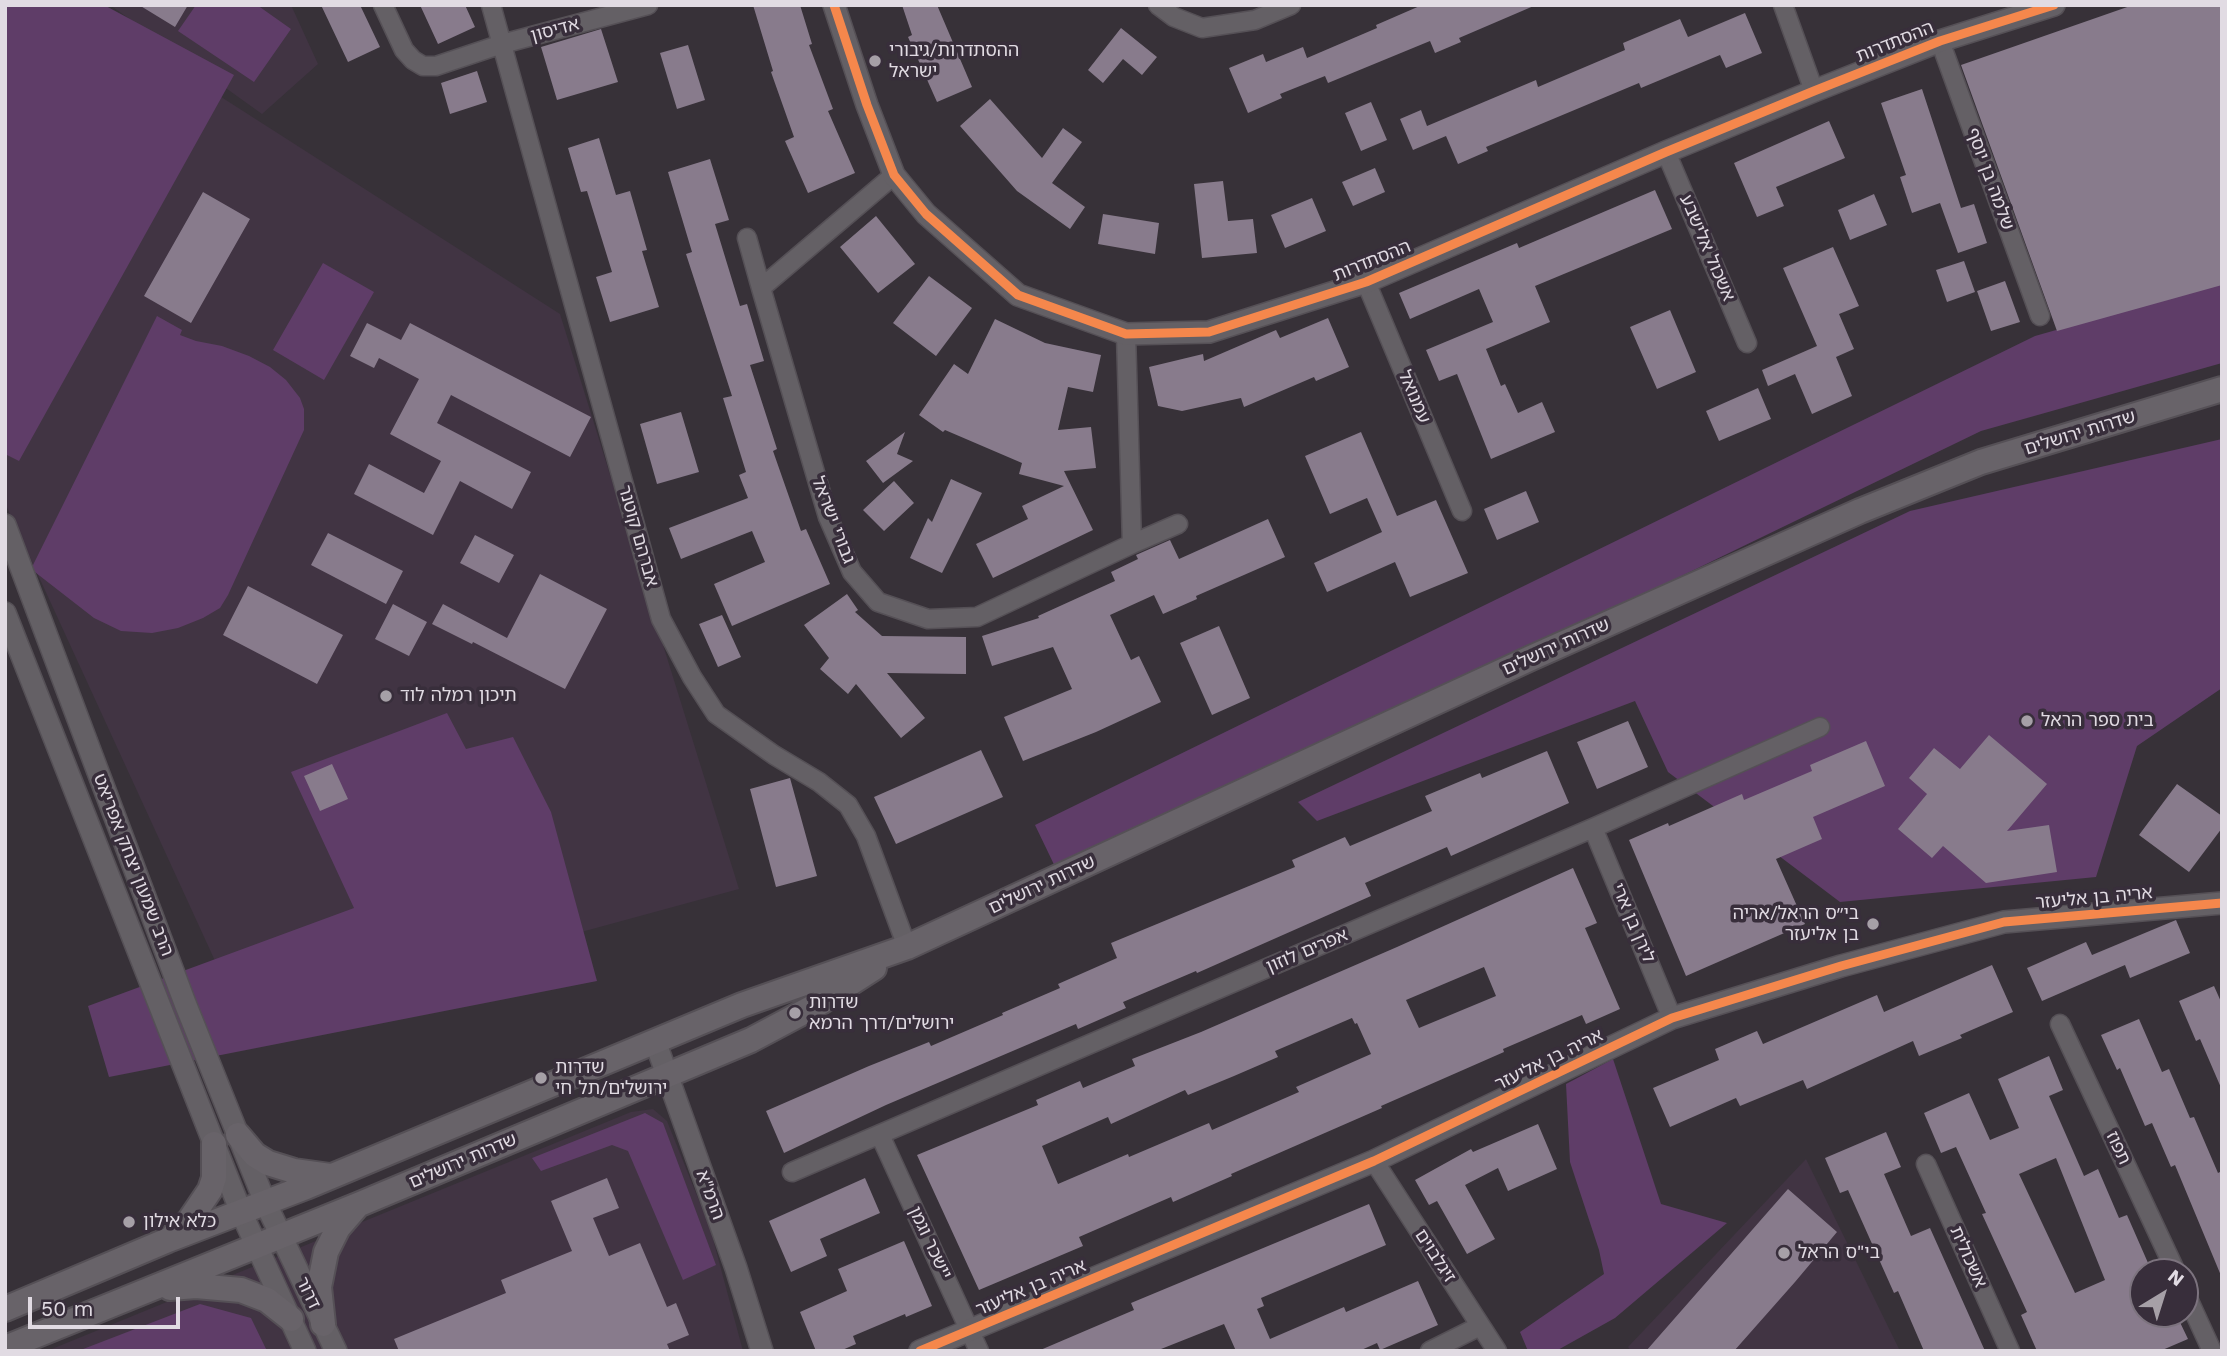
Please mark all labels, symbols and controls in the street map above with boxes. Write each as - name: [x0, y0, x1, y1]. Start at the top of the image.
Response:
- street label: אדיסון: [528, 13, 582, 47]
- street label: ההסתדרות: [1853, 17, 1937, 67]
- place label: ההסתדרות/גיבורי ישראל: [889, 40, 1019, 82]
- marker: ההסתדרות/גיבורי ישראל: [867, 53, 883, 69]
- street label: שלמה בן יוסף: [1962, 125, 2018, 233]
- street label: אשכול אלישבע: [1675, 191, 1739, 305]
- street label: ההסתדרות: [1330, 236, 1414, 286]
- street label: עמנואל: [1393, 367, 1435, 427]
- street label: שדרות ירושלים: [2022, 406, 2138, 460]
- street label: גבורי ישראל: [807, 473, 859, 567]
- street label: אברהם קוטנר: [613, 483, 663, 589]
- street label: שדרות ירושלים: [1499, 614, 1613, 680]
- place label: תיכון רמלה לוד: [400, 685, 517, 707]
- marker: תיכון רמלה לוד: [378, 688, 394, 704]
- place label: בית ספר הראל: [2041, 710, 2154, 732]
- marker: בית ספר הראל: [2019, 713, 2035, 729]
- street label: הרב שמעון יצחק אפריאט: [88, 771, 178, 959]
- street label: שדרות ירושלים: [985, 851, 1099, 919]
- street label: לירן בן ארי: [1607, 880, 1659, 966]
- street label: אריה בן אליעזר: [2035, 882, 2153, 914]
- place label: בי״ס הראל/אריה בן אליעזר: [1733, 903, 1859, 946]
- marker: בי״ס הראל/אריה בן אליעזר: [1865, 916, 1881, 932]
- street label: אפרים לוזון: [1263, 924, 1351, 978]
- place label: שדרות ירושלים/דרך הרמא: [809, 992, 954, 1034]
- marker: שדרות ירושלים/דרך הרמא: [787, 1005, 803, 1021]
- street label: אריה בן אליעזר: [1491, 1025, 1607, 1095]
- place label: שדרות ירושלים/תל חי: [555, 1057, 667, 1100]
- marker: שדרות ירושלים/תל חי: [533, 1070, 549, 1086]
- street label: תפוז: [2101, 1128, 2135, 1168]
- street label: שדרות ירושלים: [406, 1129, 520, 1193]
- street label: הרמ"א: [691, 1167, 729, 1223]
- street label: יישכר וגמן: [904, 1203, 956, 1283]
- place label: כלא אילון: [143, 1211, 216, 1233]
- marker: כלא אילון: [121, 1214, 137, 1230]
- street label: אשכולית: [1945, 1223, 1991, 1291]
- street label: זיגלבוים: [1410, 1225, 1460, 1287]
- place label: בי"ס הראל: [1798, 1242, 1880, 1264]
- marker: בי"ס הראל: [1776, 1245, 1792, 1261]
- street label: אריה בן אליעזר: [973, 1255, 1089, 1321]
- north arrow: [2129, 1258, 2199, 1328]
- text: N: [2163, 1264, 2189, 1291]
- street label: דרור: [291, 1273, 325, 1313]
- scale bar: [32, 1282, 184, 1326]
- text: 50 m: [41, 1296, 93, 1321]

